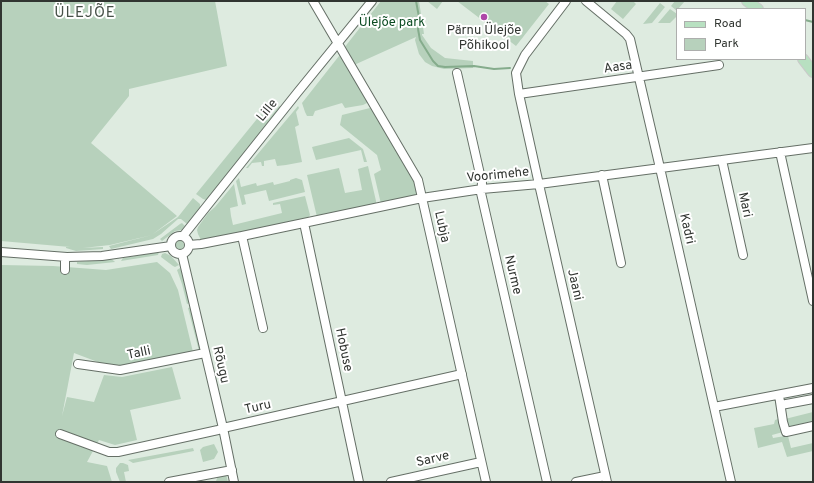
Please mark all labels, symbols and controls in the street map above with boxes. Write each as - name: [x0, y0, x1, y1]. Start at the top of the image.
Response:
- district label: ÜLEJÕE: [54, 5, 116, 23]
- legend: [676, 8, 806, 60]
- marker: Pärnu Ülejõe Põhikool: [479, 12, 489, 22]
- park label: Ülejõe park: [359, 15, 425, 31]
- text: Road: [714, 16, 742, 32]
- place label: Pärnu Ülejõe Põhikool: [447, 23, 521, 54]
- text: Park: [714, 36, 739, 52]
- street label: Aasa: [603, 58, 633, 78]
- street label: Lille: [254, 97, 282, 125]
- street label: Voorimehe: [466, 165, 530, 187]
- street label: Mari: [734, 191, 754, 219]
- street label: Lubja: [430, 210, 452, 244]
- street label: Kadri: [675, 212, 697, 246]
- street label: Nurme: [500, 254, 524, 296]
- street label: Jaani: [563, 268, 585, 302]
- street label: Hobuse: [331, 327, 355, 373]
- street label: Talli: [126, 344, 152, 364]
- street label: Rõugu: [208, 345, 232, 385]
- street label: Turu: [243, 397, 273, 419]
- street label: Sarve: [415, 449, 451, 471]

